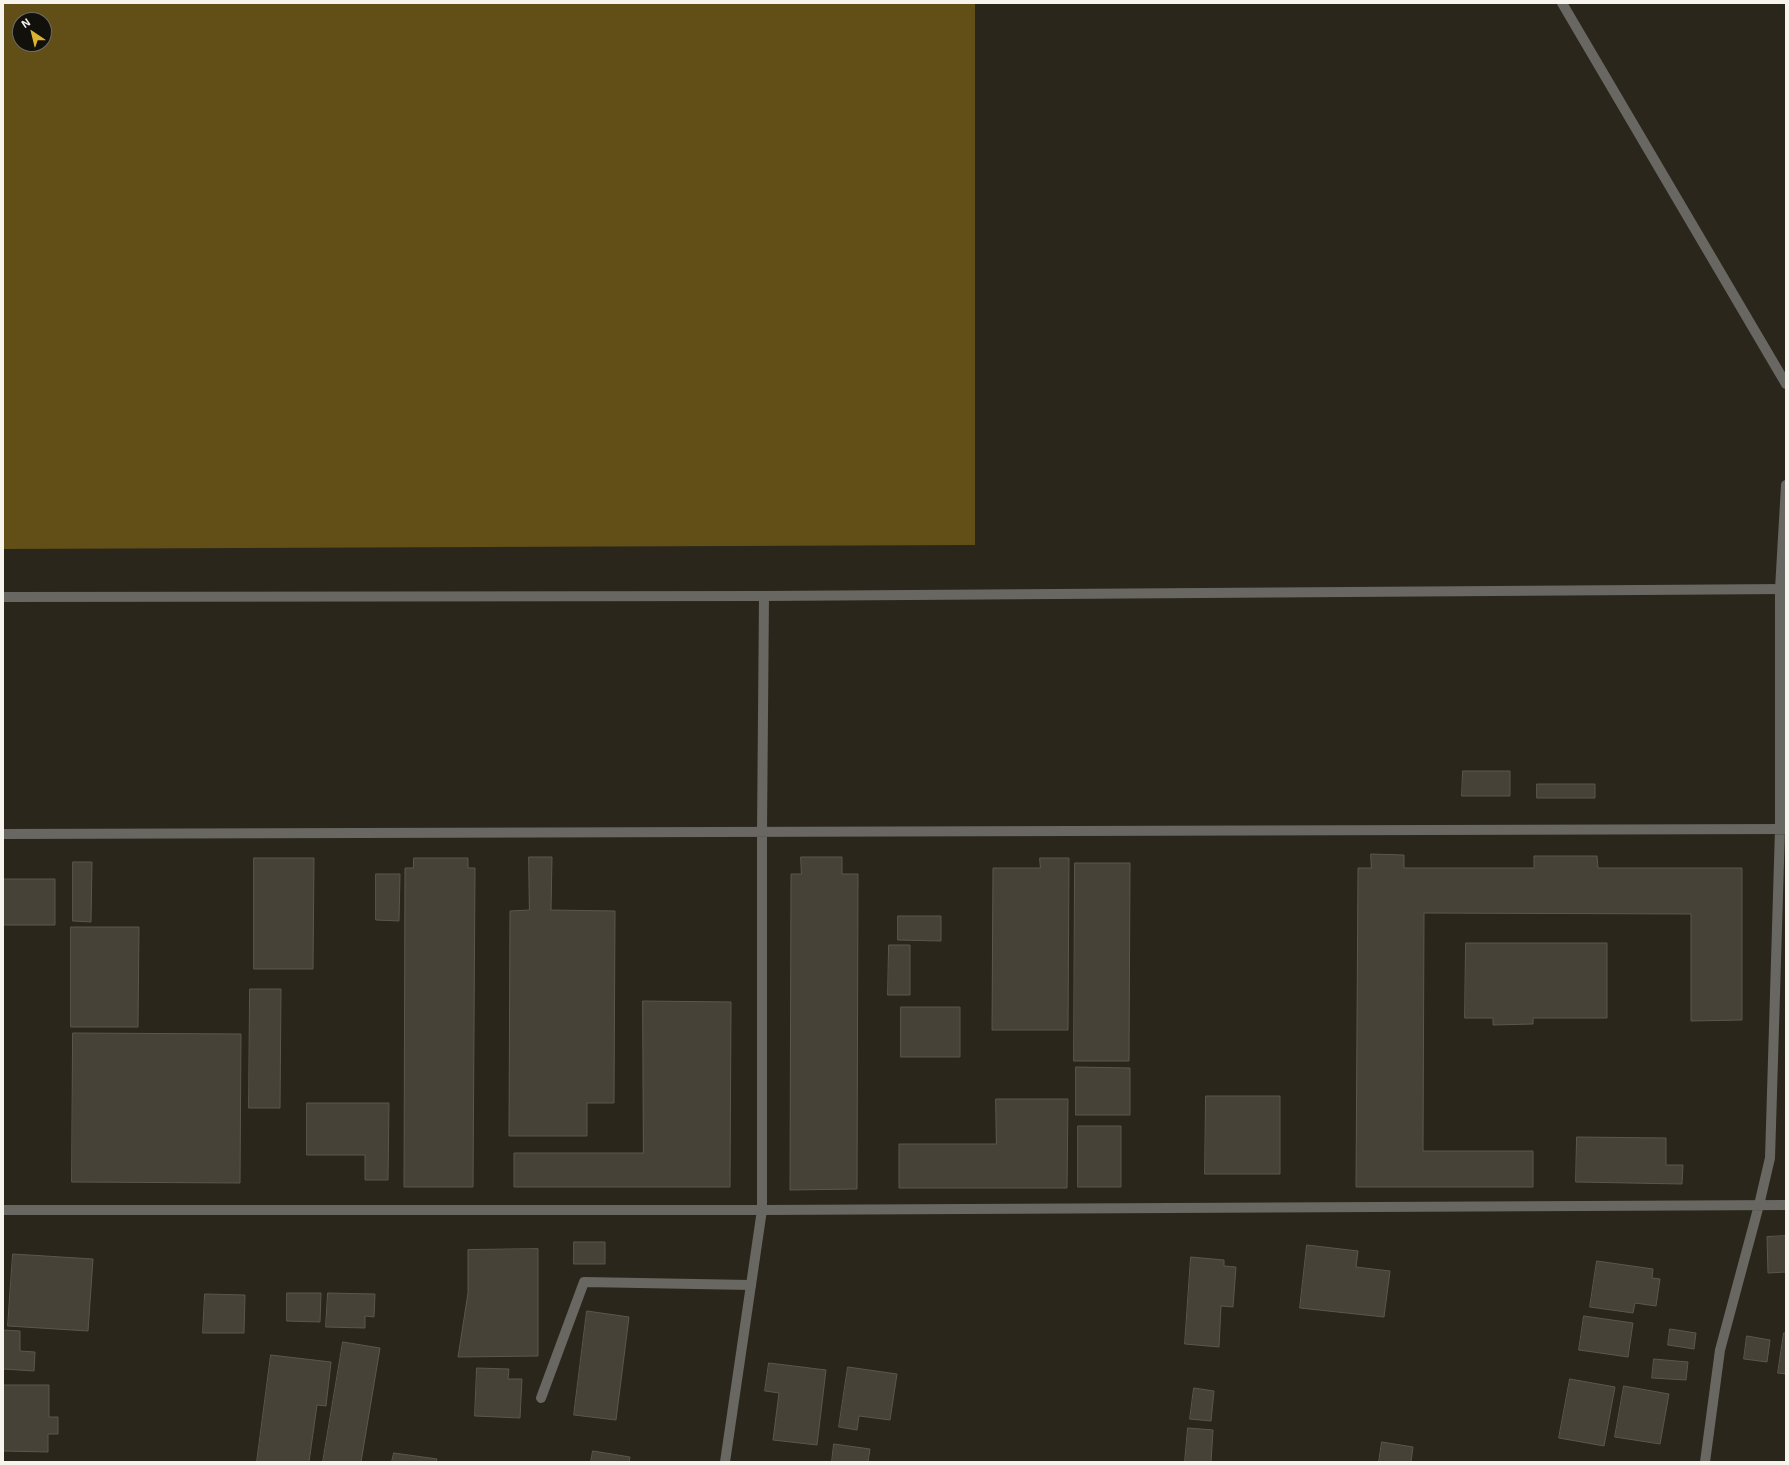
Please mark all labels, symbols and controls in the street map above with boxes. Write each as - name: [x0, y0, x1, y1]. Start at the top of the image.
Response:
- north arrow: [12, 12, 52, 52]
- text: N: [18, 15, 32, 30]

